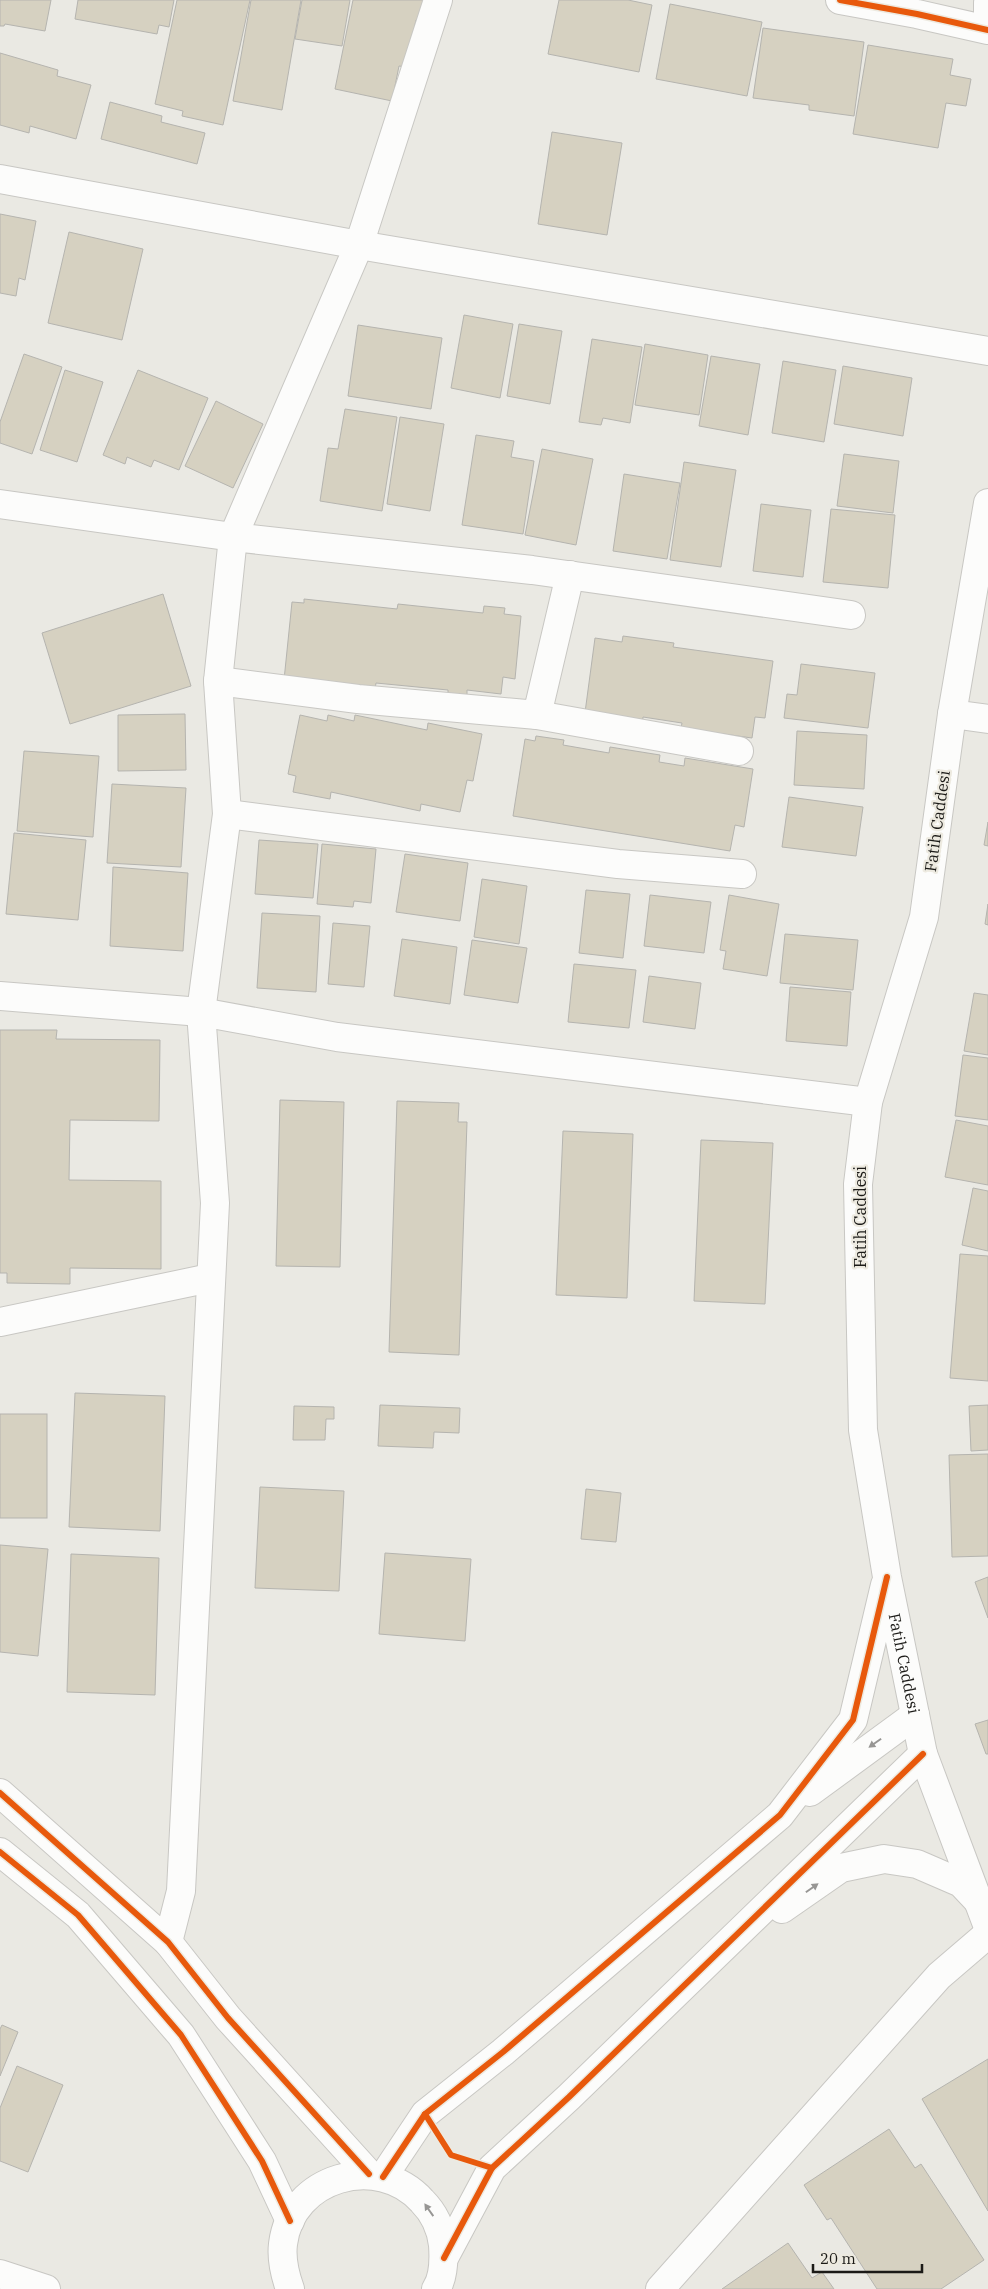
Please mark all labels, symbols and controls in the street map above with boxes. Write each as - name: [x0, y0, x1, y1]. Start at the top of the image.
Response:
- street label: Fatih Caddesi: [920, 769, 954, 873]
- street label: Fatih Caddesi: [850, 1166, 870, 1268]
- street label: Fatih Caddesi: [885, 1611, 925, 1715]
- one-way arrow: [869, 1738, 882, 1748]
- one-way arrow: [805, 1883, 819, 1893]
- one-way arrow: [424, 2203, 434, 2217]
- scale bar: [813, 2242, 922, 2274]
- text: 20 m: [820, 2249, 856, 2268]

